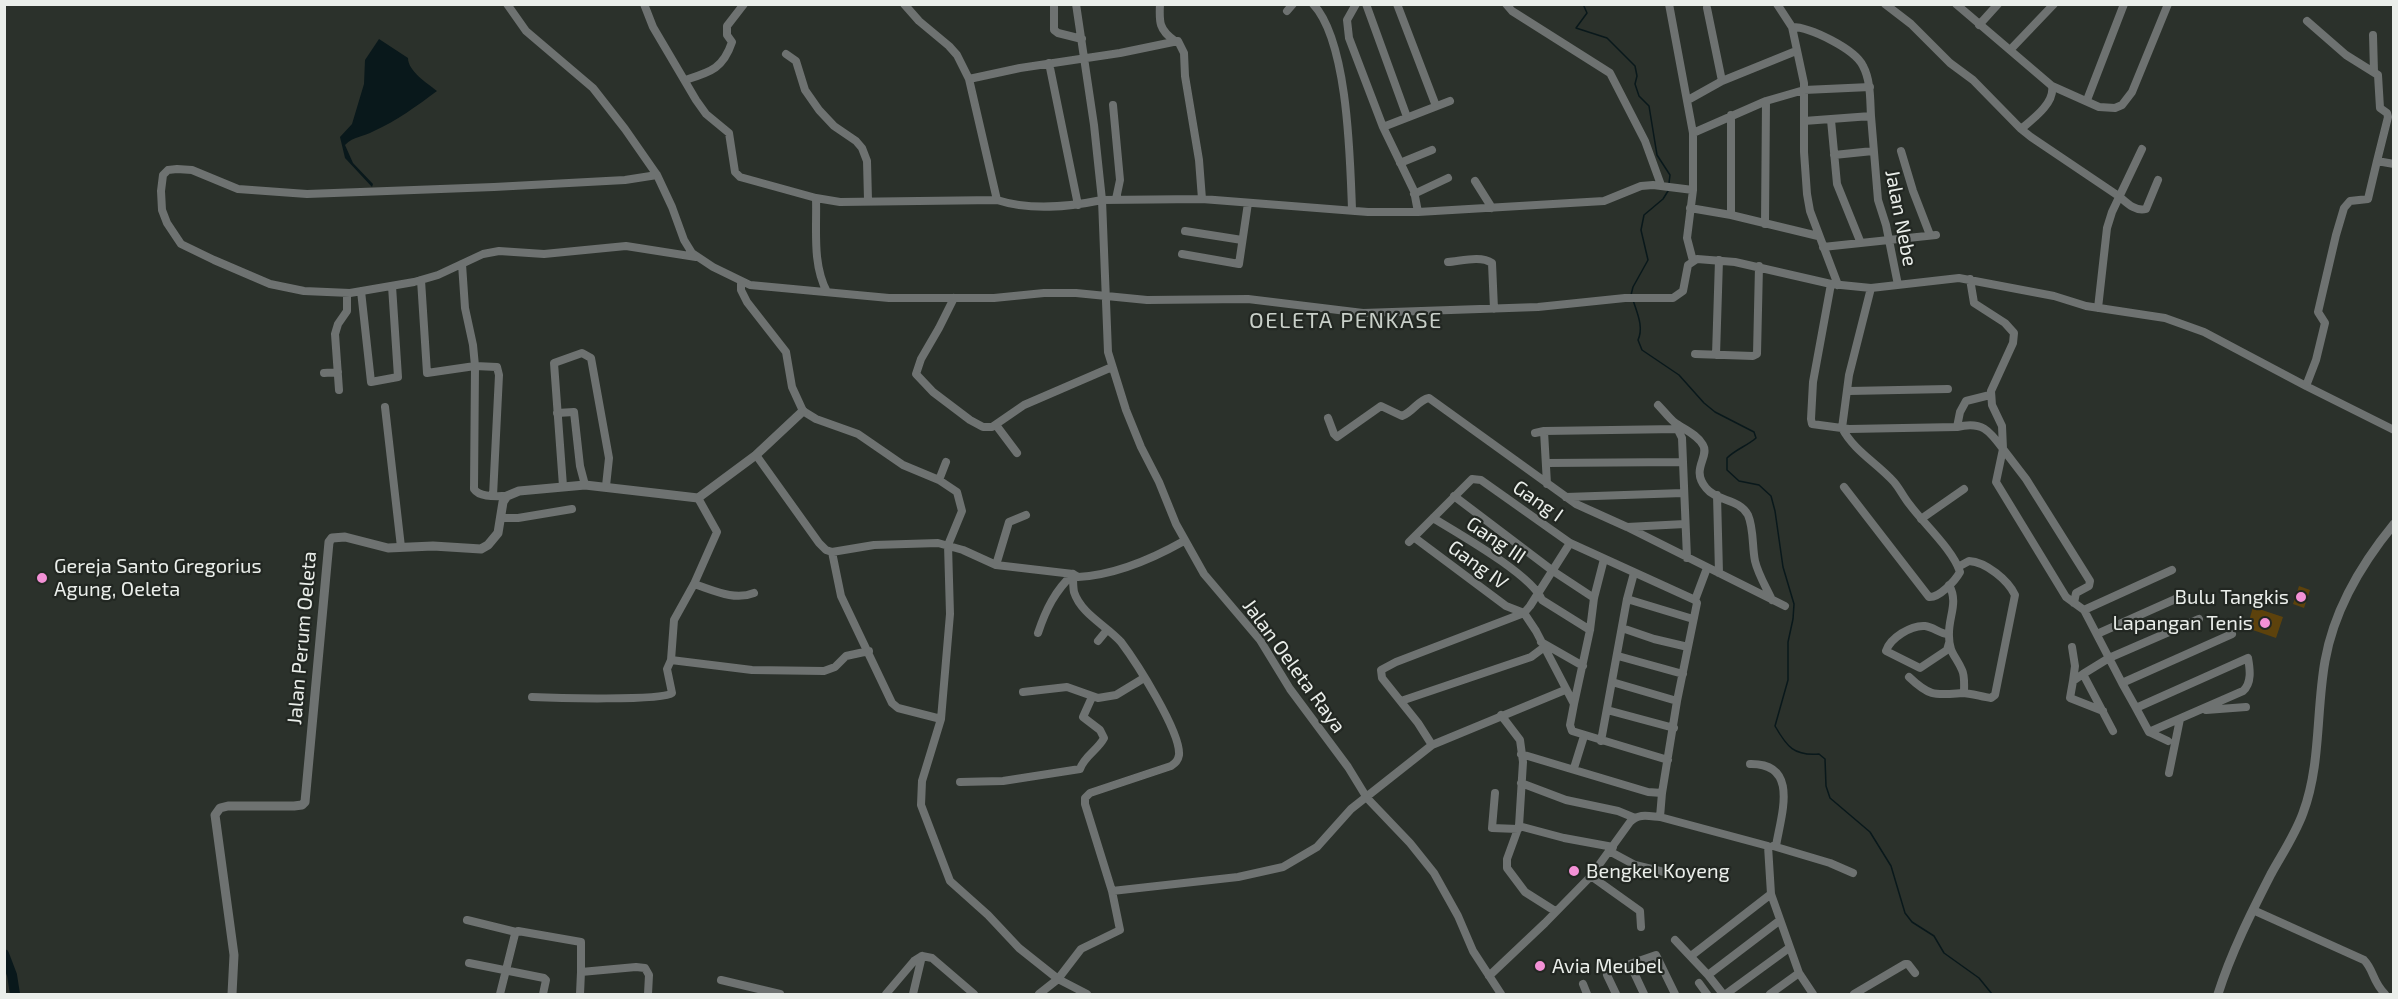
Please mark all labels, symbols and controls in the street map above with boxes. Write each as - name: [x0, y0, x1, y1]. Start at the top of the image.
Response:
- street label: Jalan Nebe: [1880, 168, 1922, 268]
- district label: OELETA PENKASE: [1249, 308, 1443, 334]
- street label: Gang I: [1508, 475, 1568, 527]
- street label: Gang III: [1462, 511, 1530, 569]
- street label: Gang IV: [1443, 535, 1513, 595]
- street label: Jalan Perum Oeleta: [282, 550, 322, 726]
- place label: Gereja Santo Gregorius Agung, Oeleta: [54, 554, 262, 601]
- marker: Gereja Santo Gregorius Agung, Oeleta: [35, 571, 49, 585]
- place label: Bulu Tangkis: [2175, 585, 2289, 609]
- marker: Bulu Tangkis: [2294, 590, 2308, 604]
- street label: Jalan Oeleta Raya: [1237, 594, 1351, 738]
- place label: Lapangan Tenis: [2113, 611, 2253, 635]
- marker: Lapangan Tenis: [2258, 616, 2272, 630]
- place label: Bengkel Koyeng: [1586, 859, 1730, 883]
- marker: Bengkel Koyeng: [1567, 864, 1581, 878]
- place label: Avia Meubel: [1552, 954, 1663, 978]
- marker: Avia Meubel: [1533, 959, 1547, 973]

